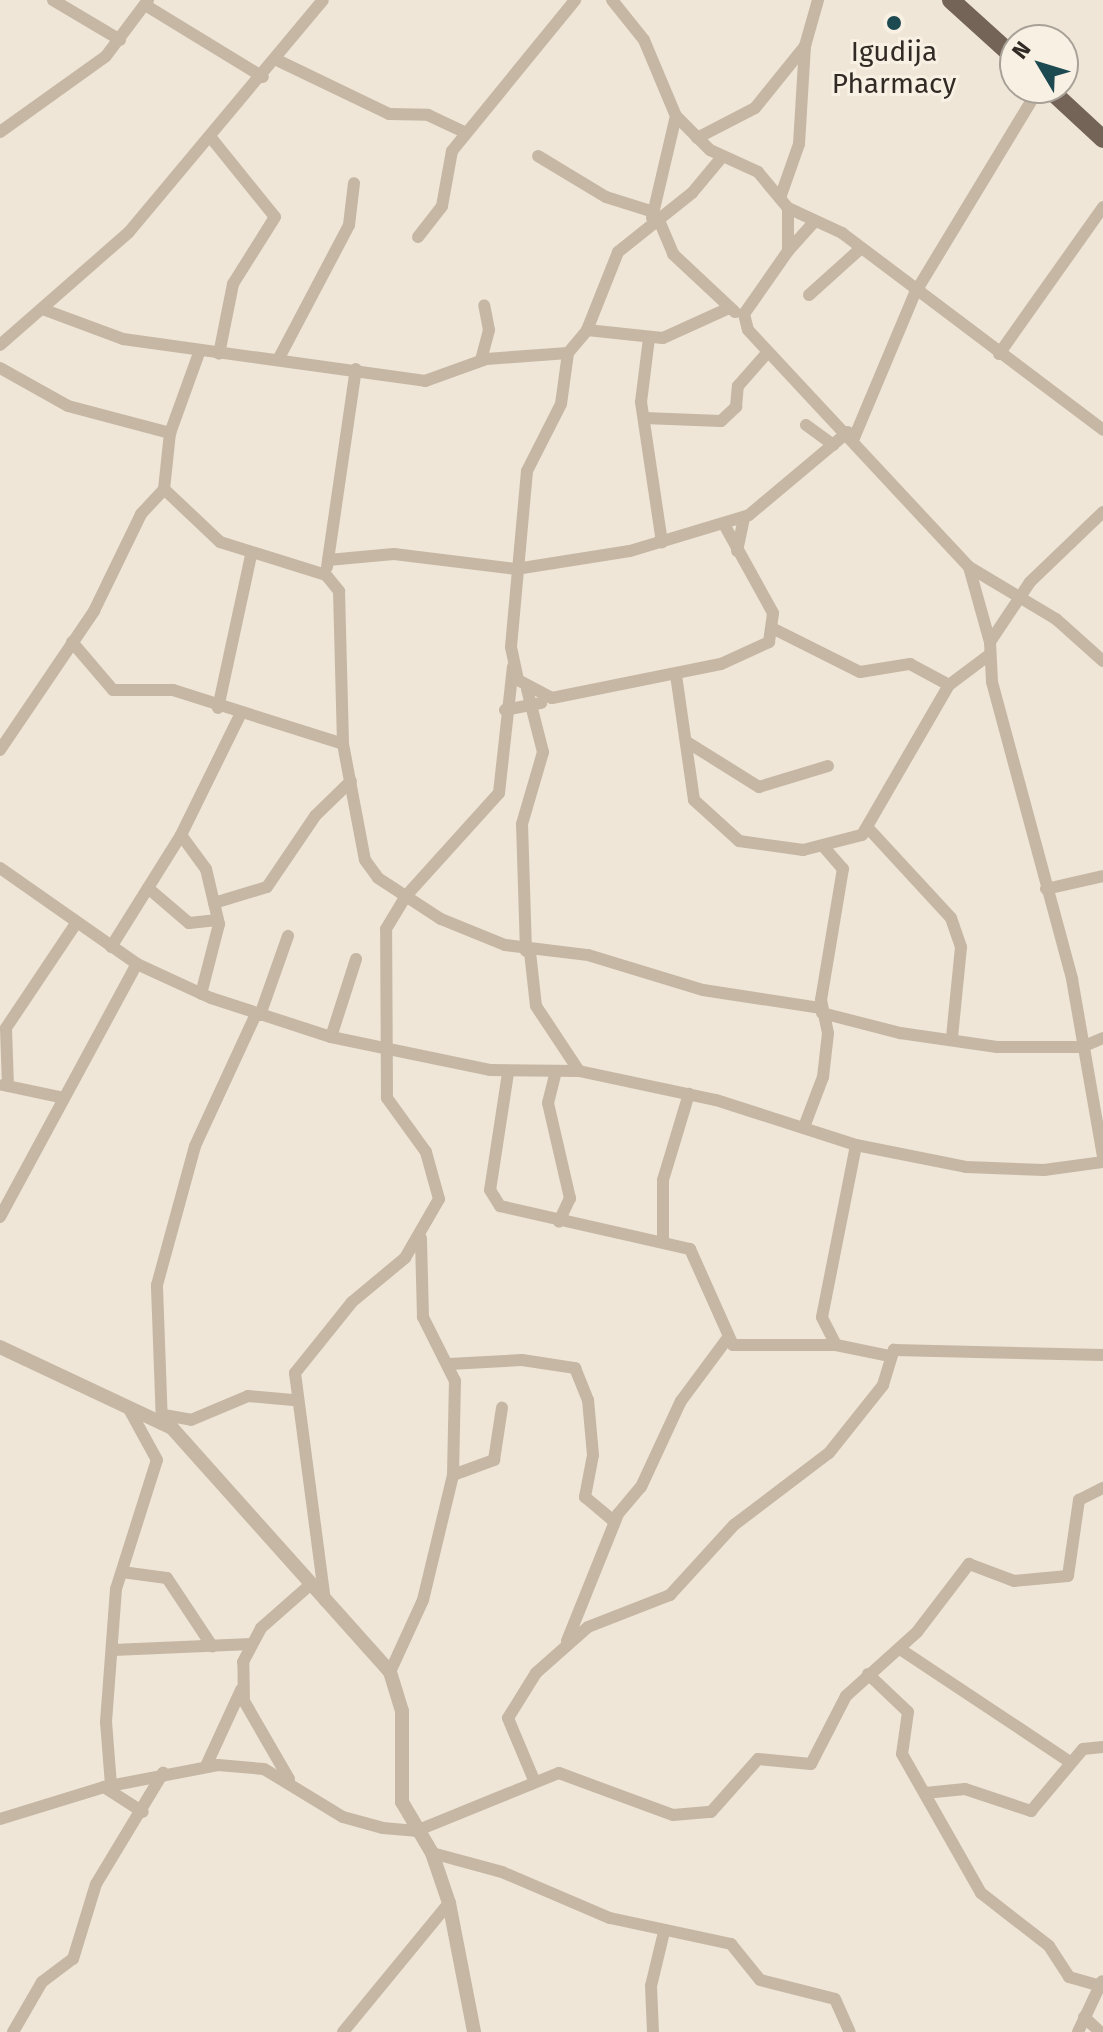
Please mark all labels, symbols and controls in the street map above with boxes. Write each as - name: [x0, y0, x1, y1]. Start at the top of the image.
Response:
- marker: Igudija Pharmacy: [885, 14, 903, 32]
- north arrow: [999, 24, 1079, 104]
- place label: Igudija Pharmacy: [832, 35, 956, 101]
- text: N: [1006, 36, 1036, 64]

